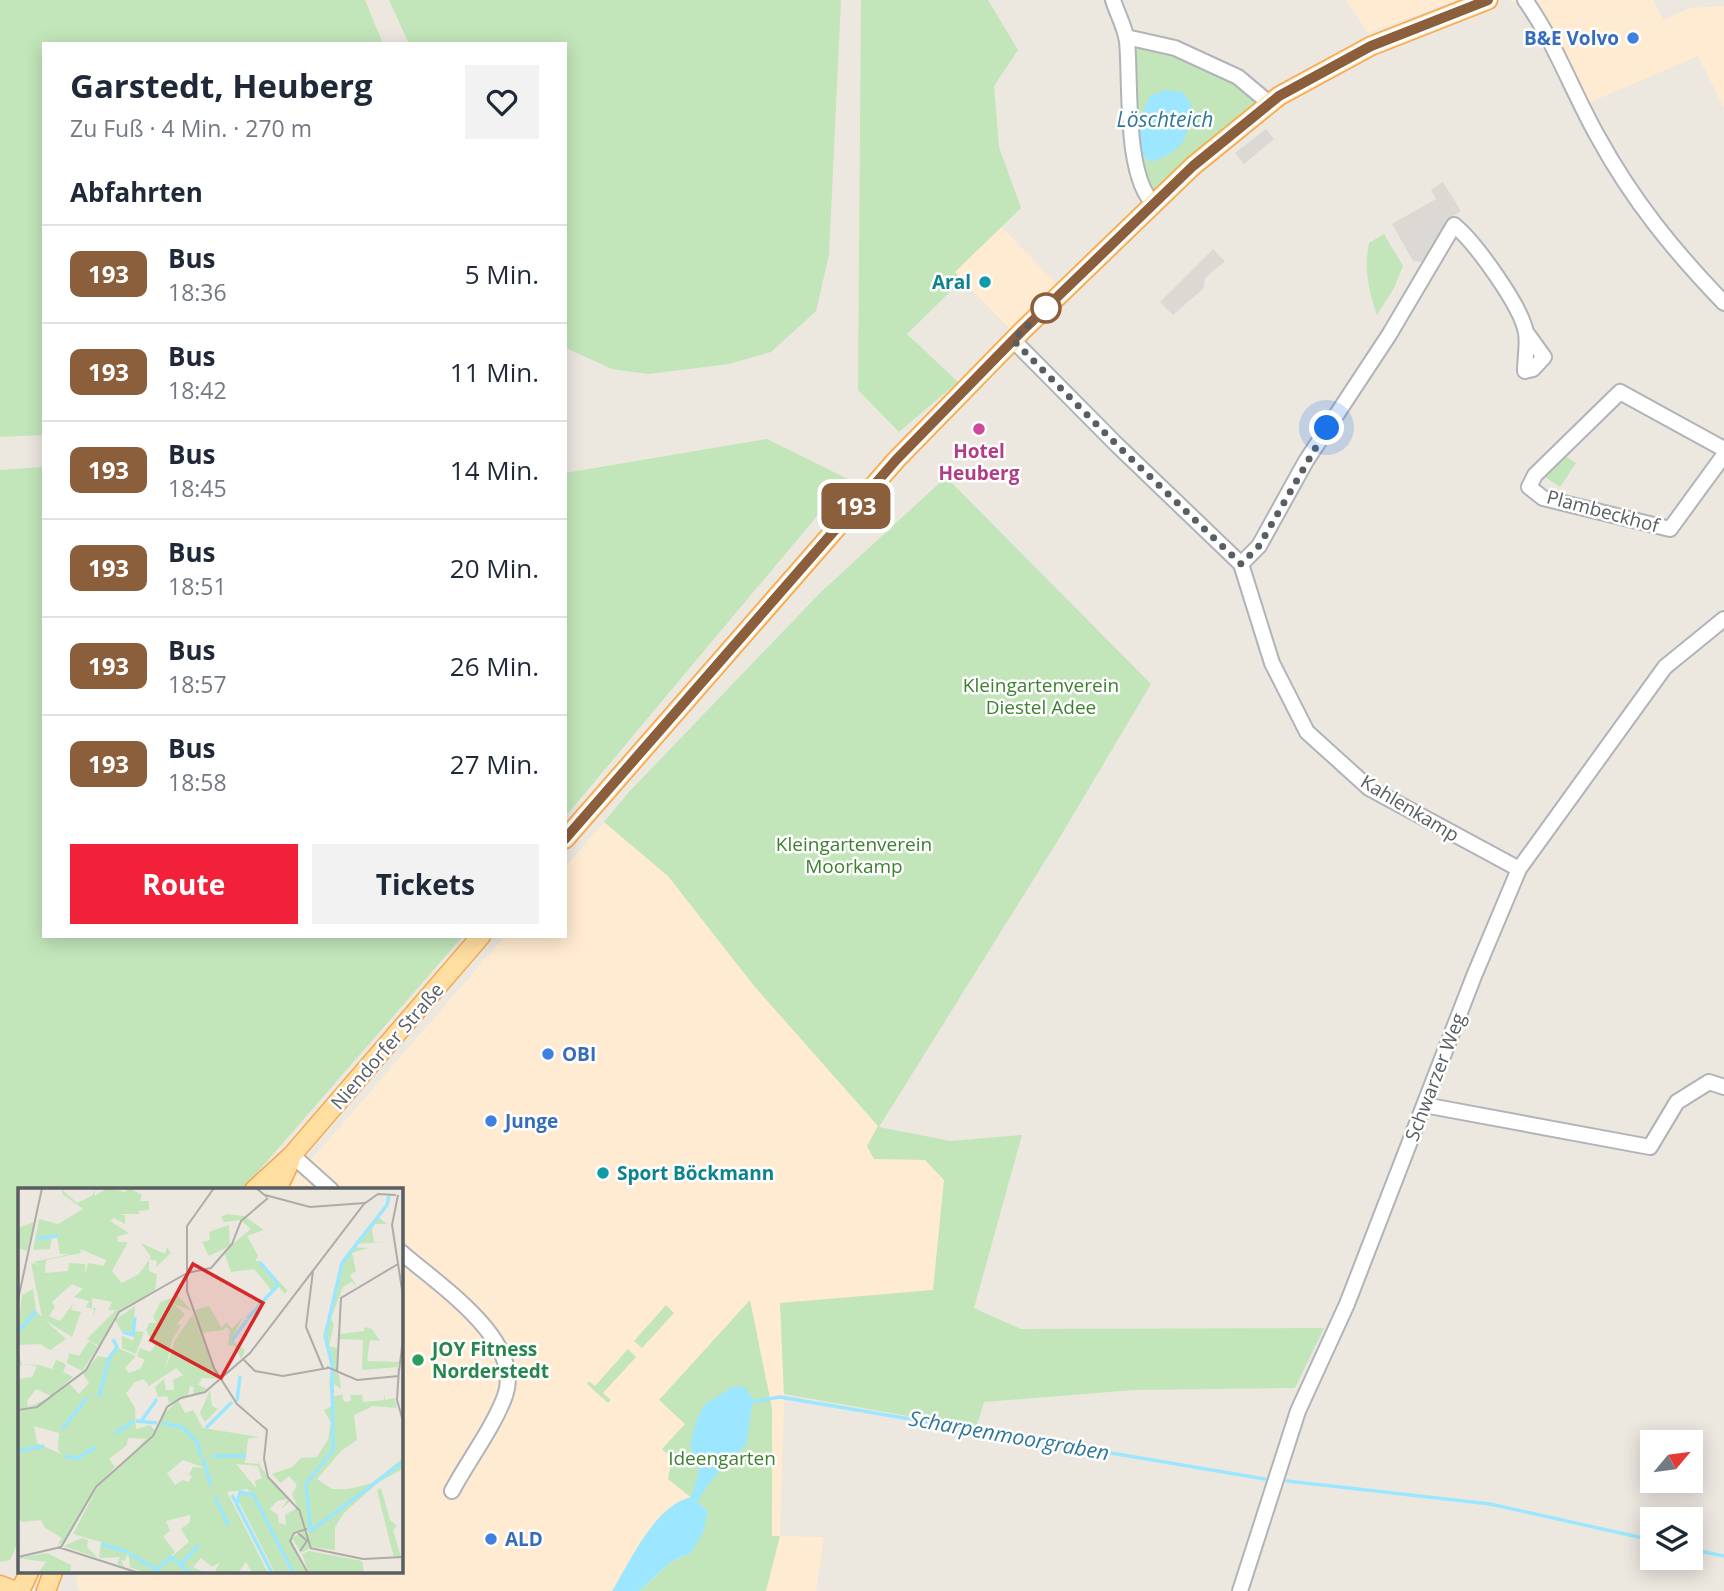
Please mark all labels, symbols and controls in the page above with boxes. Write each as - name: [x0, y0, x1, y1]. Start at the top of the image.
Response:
- place label: B&E Volvo: [1524, 25, 1619, 51]
- marker: B&E Volvo: [1625, 30, 1641, 46]
- text: Garstedt, Heuberg: [70, 63, 373, 108]
- button: heart: [465, 65, 539, 139]
- water label: Löschteich: [1117, 105, 1213, 133]
- text: Zu Fuß · 4 Min. · 270 m: [70, 112, 312, 144]
- text: Abfahrten: [70, 174, 203, 210]
- text: Bus: [168, 240, 215, 276]
- text: 5 Min.: [465, 256, 539, 292]
- text: 193: [88, 257, 129, 290]
- place label: Aral: [932, 269, 971, 295]
- marker: Aral: [977, 274, 993, 290]
- text: 18:36: [168, 276, 227, 308]
- unlabelled marker: [1031, 293, 1061, 323]
- text: Bus: [168, 338, 215, 374]
- text: 11 Min.: [450, 354, 539, 390]
- text: 193: [88, 355, 129, 388]
- text: 18:42: [168, 374, 227, 406]
- your location: [1309, 410, 1344, 445]
- marker: Hotel Heuberg: [971, 421, 987, 437]
- text: Bus: [168, 436, 215, 472]
- place label: Hotel Heuberg: [939, 438, 1020, 486]
- text: 14 Min.: [450, 452, 539, 488]
- text: 193: [88, 453, 129, 486]
- text: 18:45: [168, 472, 227, 504]
- line badge: 193: [816, 483, 896, 529]
- street label: Plambeckhof: [1544, 484, 1664, 539]
- text: 193: [835, 489, 877, 522]
- text: Bus: [168, 534, 215, 570]
- text: 20 Min.: [450, 550, 539, 586]
- text: 193: [88, 551, 129, 584]
- text: 18:51: [168, 570, 227, 602]
- text: Bus: [168, 632, 215, 668]
- text: 26 Min.: [450, 648, 539, 684]
- text: 193: [88, 649, 129, 682]
- text: 18:57: [168, 668, 227, 700]
- park label: Kleingartenverein Diestel Adee: [963, 672, 1119, 720]
- text: Bus: [168, 730, 215, 766]
- text: 27 Min.: [450, 746, 539, 782]
- text: 193: [88, 747, 129, 780]
- text: 18:58: [168, 766, 227, 798]
- street label: Kahlenkamp: [1356, 768, 1464, 848]
- park label: Kleingartenverein Moorkamp: [776, 831, 932, 879]
- button: Route: [70, 844, 298, 924]
- button: Tickets: [312, 844, 539, 924]
- street label: Niendorfer Straße: [325, 977, 449, 1115]
- street label: Schwarzer Weg: [1399, 1009, 1471, 1145]
- place label: OBI: [562, 1041, 596, 1067]
- marker: OBI: [540, 1046, 556, 1062]
- place label: Junge: [503, 1108, 558, 1134]
- marker: Junge: [483, 1113, 499, 1129]
- place label: Sport Böckmann: [617, 1160, 774, 1186]
- marker: Sport Böckmann: [595, 1165, 611, 1181]
- inset map: [18, 1188, 402, 1574]
- place label: JOY Fitness Norderstedt: [430, 1336, 549, 1384]
- marker: JOY Fitness Norderstedt: [410, 1352, 426, 1368]
- water label: Scharpenmoorgraben: [907, 1404, 1112, 1466]
- north arrow: [1640, 1430, 1703, 1493]
- map controls: [1640, 1430, 1703, 1570]
- park label: Ideengarten: [668, 1445, 776, 1471]
- button: layers: [1640, 1507, 1703, 1570]
- place label: ALD: [505, 1526, 543, 1552]
- marker: ALD: [483, 1531, 499, 1547]

